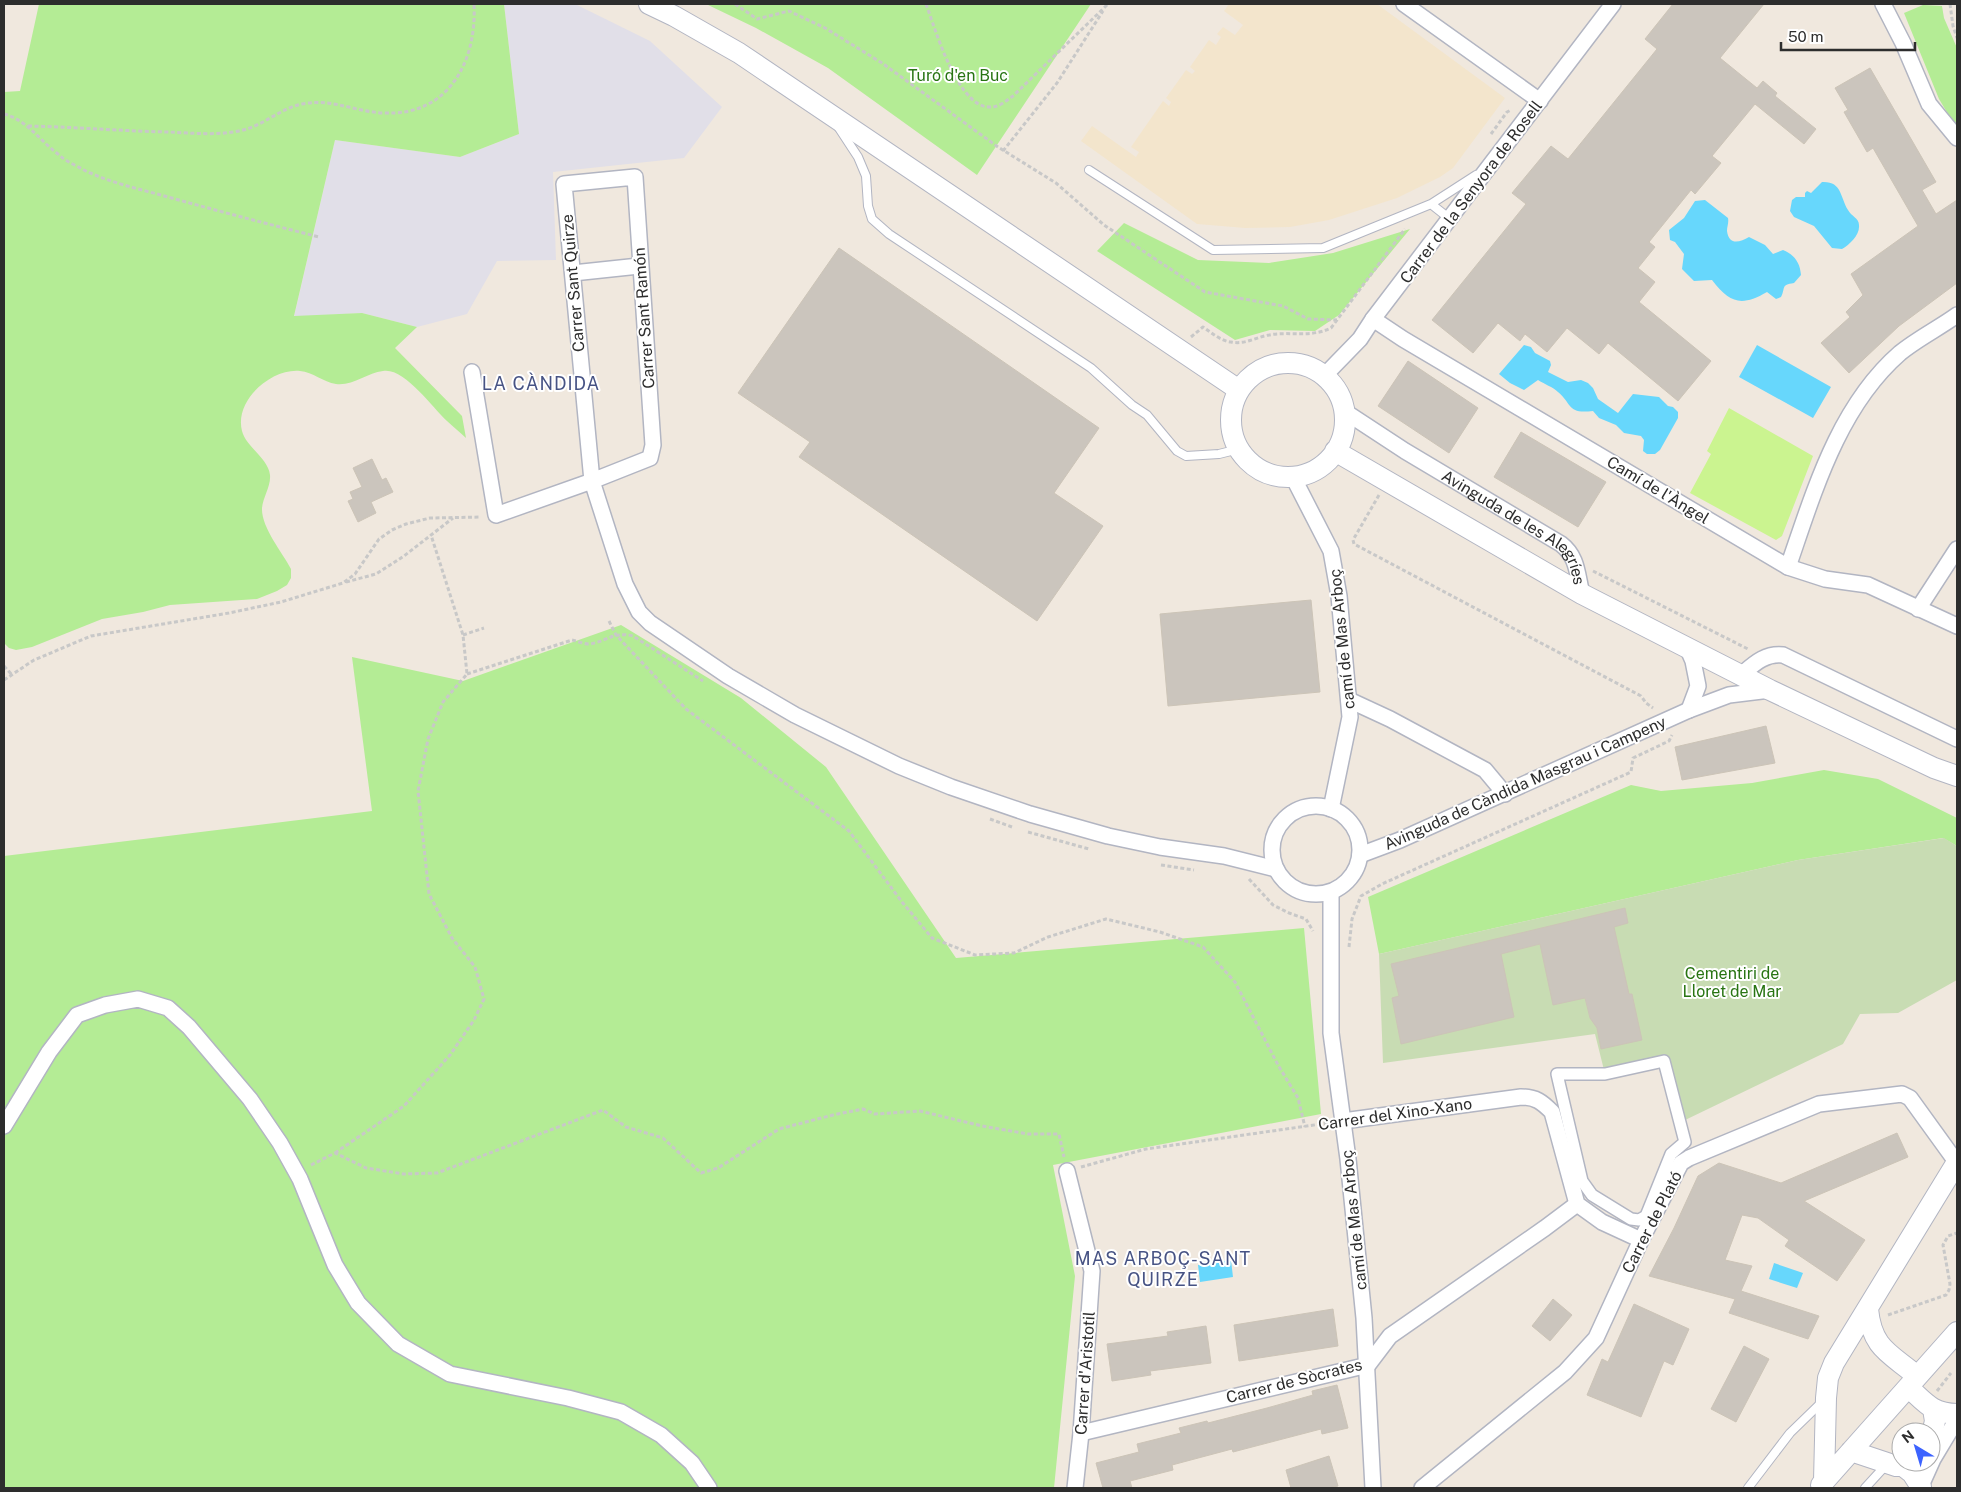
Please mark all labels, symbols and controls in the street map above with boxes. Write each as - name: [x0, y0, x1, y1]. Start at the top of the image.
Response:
- scale bar: [1781, 20, 1915, 52]
- text: 50 m: [1788, 28, 1823, 45]
- park label: Turó d'en Buc: [908, 66, 1008, 85]
- street label: Carrer de la Senyora de Rosell: [1396, 97, 1546, 287]
- street label: Carrer Sant Quirze: [558, 213, 588, 353]
- street label: Carrer Sant Ramón: [630, 247, 658, 389]
- district label: LA CÀNDIDA: [482, 372, 600, 394]
- street label: Camí de l'Àngel: [1603, 451, 1713, 528]
- street label: Avinguda de les Alegríes: [1438, 466, 1589, 586]
- street label: camí de Mas Arboç: [1325, 568, 1359, 710]
- street label: Avinguda de Càndida Masgrau i Campeny: [1381, 712, 1669, 854]
- park label: Cementiri de Lloret de Mar: [1682, 964, 1782, 1001]
- street label: Carrer del Xino-Xano: [1317, 1094, 1473, 1134]
- street label: camí de Mas Arboç: [1337, 1149, 1371, 1291]
- street label: Carrer de Plató: [1618, 1168, 1686, 1276]
- district label: MAS ARBOÇ-SANT QUIRZE: [1075, 1248, 1251, 1290]
- street label: Carrer d'Aristotil: [1071, 1310, 1099, 1435]
- street label: Carrer de Sòcrates: [1224, 1355, 1364, 1407]
- north arrow: [1891, 1422, 1941, 1472]
- text: N: [1899, 1427, 1917, 1446]

